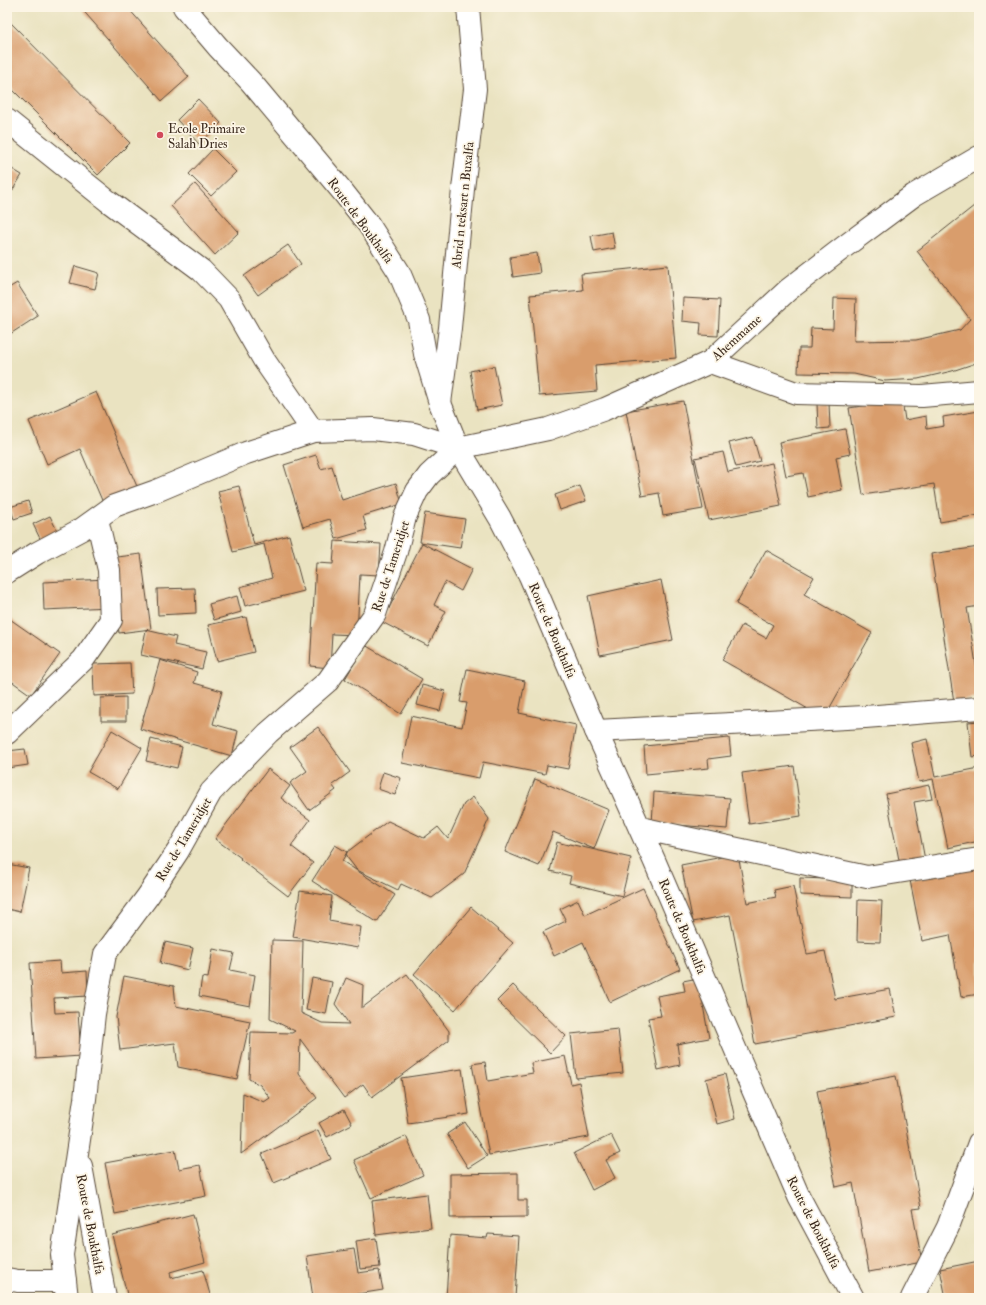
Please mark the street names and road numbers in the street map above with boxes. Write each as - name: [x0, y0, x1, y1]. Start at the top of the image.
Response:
- street label: Abrid n teksart n Buxalfa: [448, 140, 478, 270]
- street label: Route de Boukhalfa: [324, 175, 397, 267]
- street label: Ahemmame: [708, 311, 765, 365]
- street label: Rue de Tameridjet: [369, 519, 413, 614]
- street label: Route de Boukhalfa: [525, 580, 580, 681]
- street label: Rue de Tameridjet: [153, 795, 215, 884]
- street label: Route de Boukhalfa: [655, 876, 710, 977]
- street label: Route de Boukhalfa: [72, 1173, 108, 1276]
- street label: Route de Boukhalfa: [783, 1173, 844, 1272]

